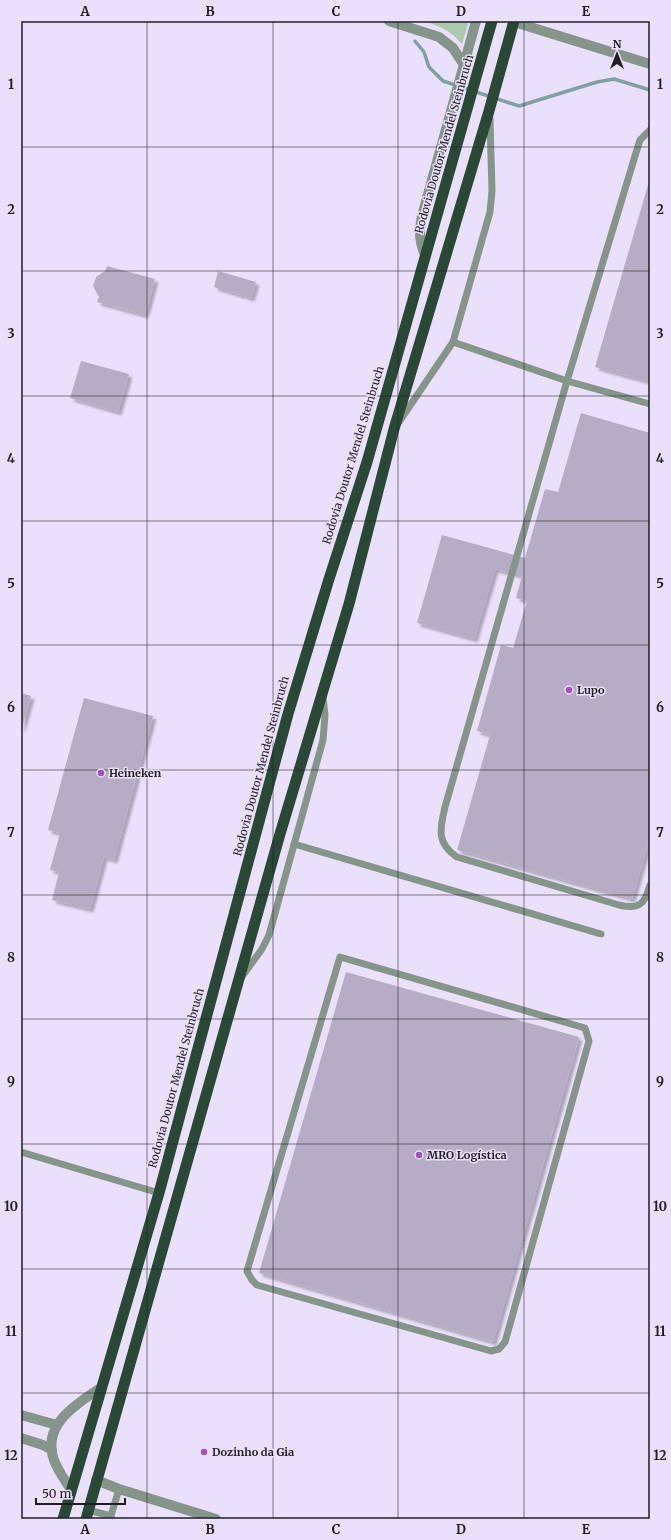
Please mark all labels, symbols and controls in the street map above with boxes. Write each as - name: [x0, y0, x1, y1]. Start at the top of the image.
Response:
- text: A: [79, 3, 90, 20]
- text: B: [205, 3, 215, 20]
- text: C: [332, 3, 341, 20]
- text: D: [456, 3, 466, 20]
- text: E: [582, 3, 591, 20]
- north arrow: [597, 34, 637, 74]
- text: N: [613, 37, 622, 51]
- street label: Rodovia Doutor Mendel Steinbruch: [412, 52, 477, 235]
- text: 1: [8, 76, 14, 93]
- text: 1: [657, 76, 663, 93]
- text: 2: [7, 201, 15, 218]
- text: 2: [656, 201, 664, 218]
- text: 3: [7, 325, 15, 342]
- text: 3: [656, 325, 664, 342]
- street label: Rodovia Doutor Mendel Steinbruch: [319, 364, 387, 546]
- text: 4: [7, 450, 16, 467]
- text: 4: [656, 450, 665, 467]
- text: 5: [7, 575, 15, 592]
- text: 5: [656, 575, 664, 592]
- street label: Rodovia Doutor Mendel Steinbruch: [230, 674, 292, 857]
- place label: Lupo: [577, 683, 605, 697]
- marker: Lupo: [564, 685, 574, 695]
- text: 6: [7, 699, 15, 716]
- text: 6: [656, 699, 664, 716]
- place label: Heineken: [109, 766, 162, 780]
- marker: Heineken: [96, 768, 106, 778]
- text: 7: [7, 824, 15, 841]
- text: 7: [656, 824, 664, 841]
- text: 8: [7, 949, 15, 966]
- text: 8: [656, 949, 664, 966]
- street label: Rodovia Doutor Mendel Steinbruch: [145, 986, 207, 1169]
- text: 9: [7, 1073, 15, 1090]
- text: 9: [656, 1073, 664, 1090]
- place label: MRO Logística: [427, 1148, 507, 1162]
- marker: MRO Logística: [414, 1150, 424, 1160]
- text: 10: [4, 1198, 18, 1215]
- text: 10: [653, 1198, 667, 1215]
- text: 11: [5, 1323, 17, 1340]
- text: 11: [654, 1323, 666, 1340]
- place label: Dozinho da Gia: [212, 1445, 294, 1459]
- text: 12: [4, 1447, 18, 1464]
- marker: Dozinho da Gia: [199, 1447, 209, 1457]
- text: 12: [653, 1447, 667, 1464]
- scale bar: [36, 1480, 125, 1506]
- text: 50 m: [42, 1486, 71, 1501]
- text: A: [79, 1521, 90, 1538]
- text: B: [205, 1521, 215, 1538]
- text: C: [332, 1521, 341, 1538]
- text: D: [456, 1521, 466, 1538]
- text: E: [582, 1521, 591, 1538]

